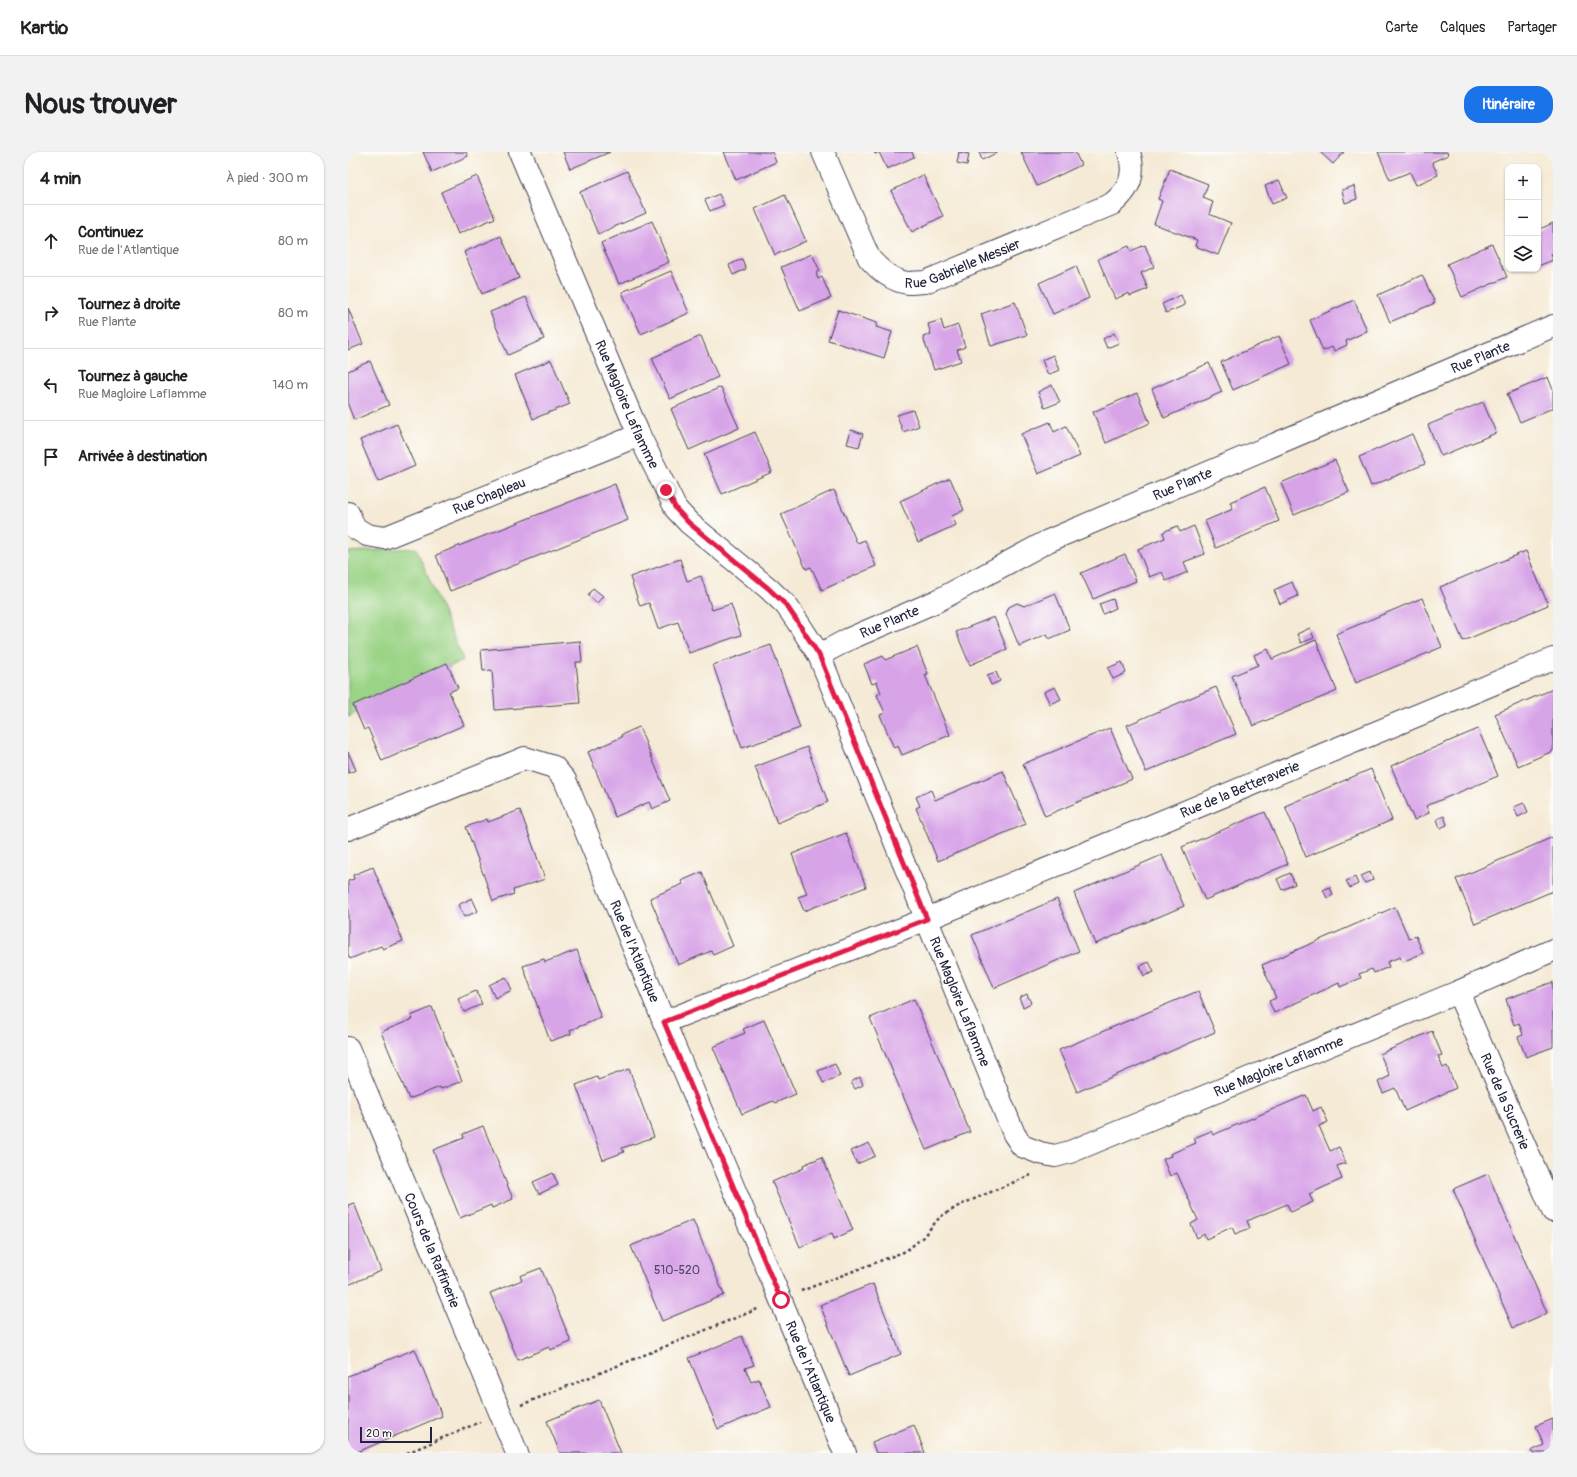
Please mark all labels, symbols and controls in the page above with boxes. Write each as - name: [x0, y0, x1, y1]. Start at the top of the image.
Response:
- text: Kartio: [20, 16, 68, 40]
- text: Carte: [1385, 19, 1418, 36]
- text: Calques: [1440, 19, 1485, 36]
- text: Partager: [1507, 19, 1557, 36]
- button: Itinéraire: [1464, 86, 1553, 123]
- text: Nous trouver: [24, 87, 177, 122]
- map controls: [1505, 164, 1541, 272]
- button: +: [1505, 164, 1541, 200]
- text: 4 min: [40, 168, 81, 189]
- text: À pied · 300 m: [226, 170, 308, 186]
- button: −: [1505, 200, 1541, 236]
- text: Continuez: [78, 223, 143, 242]
- icon: ahead: [40, 230, 62, 252]
- text: 80 m: [278, 233, 308, 249]
- street label: Rue Gabrielle Messier: [904, 235, 1023, 292]
- button: layers: [1505, 236, 1541, 272]
- text: Rue de l'Atlantique: [78, 242, 179, 258]
- text: Tournez à droite: [78, 295, 180, 314]
- icon: right: [40, 302, 62, 324]
- text: 80 m: [278, 305, 308, 321]
- text: Rue Plante: [78, 314, 136, 330]
- street label: Rue Magloire Laflamme: [592, 337, 663, 471]
- street label: Rue Plante: [1448, 337, 1513, 377]
- text: Tournez à gauche: [78, 367, 188, 386]
- icon: left: [40, 374, 62, 396]
- text: 140 m: [272, 377, 308, 393]
- text: Rue Magloire Laflamme: [78, 386, 207, 402]
- icon: arrive: [40, 446, 62, 468]
- text: Arrivée à destination: [78, 447, 207, 466]
- street label: Rue Plante: [1150, 464, 1215, 504]
- street label: Rue Chapleau: [450, 473, 528, 518]
- route end: [657, 481, 675, 499]
- street label: Rue Plante: [857, 601, 922, 642]
- street label: Rue de la Betteraverie: [1178, 757, 1302, 821]
- street label: Rue de l'Atlantique: [607, 898, 664, 1005]
- street label: Rue Magloire Laflamme: [926, 934, 994, 1069]
- street label: Rue Magloire Laflamme: [1211, 1032, 1346, 1100]
- street label: Rue de la Sucrerie: [1477, 1050, 1534, 1152]
- street label: Cours de la Raffinerie: [401, 1190, 464, 1310]
- house number: 510-520: [654, 1263, 700, 1278]
- route start: [772, 1291, 790, 1309]
- street label: Rue de l'Atlantique: [782, 1318, 840, 1425]
- scale bar: [360, 1425, 432, 1444]
- text: 20 m: [366, 1427, 392, 1440]

